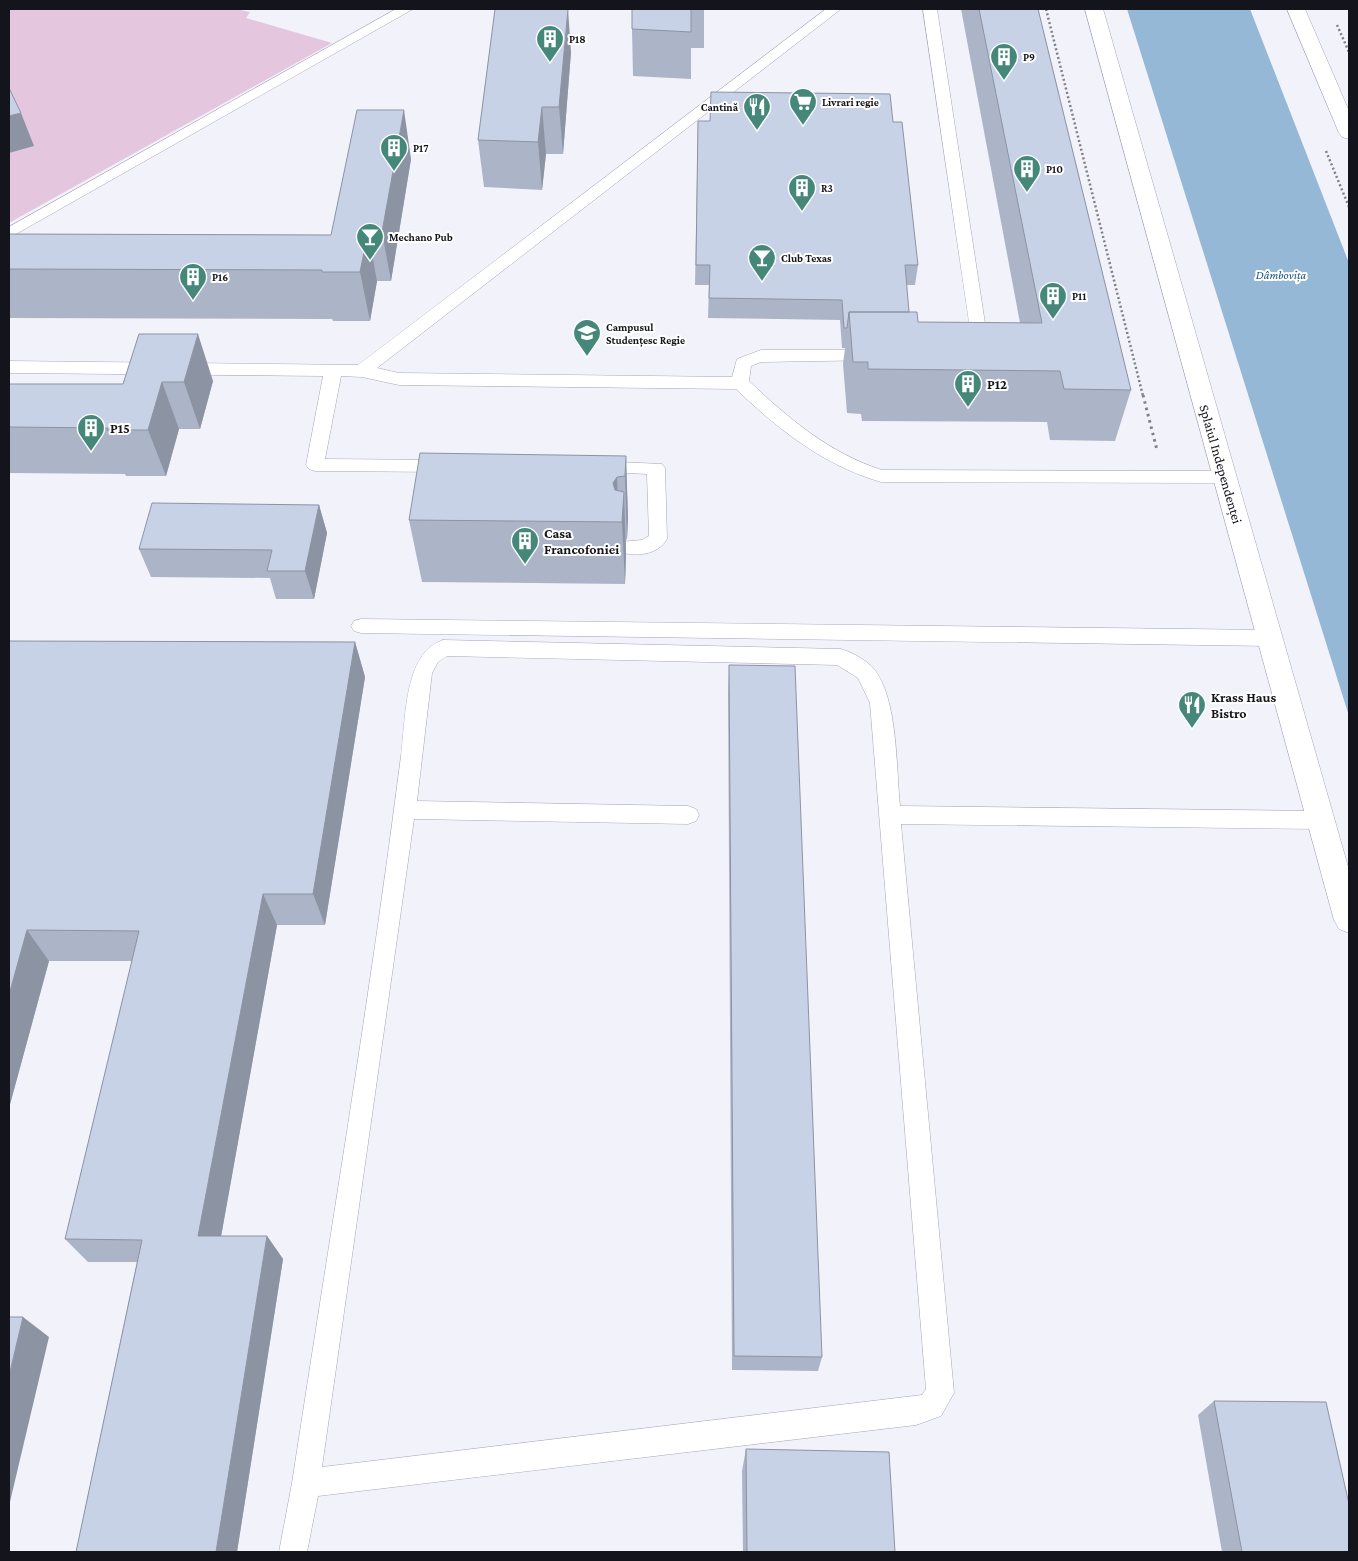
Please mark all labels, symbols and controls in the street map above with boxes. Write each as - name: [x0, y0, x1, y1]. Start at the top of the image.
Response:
- building icon: P18: [535, 24, 565, 63]
- place label: P18: [569, 33, 586, 45]
- building icon: P9: [989, 42, 1019, 81]
- place label: P9: [1023, 51, 1035, 63]
- supermarket icon: Livrari regie: [788, 87, 818, 126]
- restaurant icon: Cantină: [742, 92, 772, 131]
- place label: Livrari regie: [822, 96, 879, 108]
- place label: Cantină: [701, 101, 739, 113]
- building icon: P17: [379, 133, 409, 172]
- place label: P17: [413, 142, 429, 154]
- building icon: P10: [1012, 154, 1042, 193]
- place label: P10: [1046, 163, 1063, 175]
- building icon: R3: [787, 173, 817, 212]
- place label: R3: [821, 182, 833, 194]
- bar icon: Mechano Pub: [355, 222, 385, 261]
- place label: Mechano Pub: [389, 231, 453, 243]
- bar icon: Club Texas: [747, 243, 777, 282]
- place label: Club Texas: [781, 252, 832, 264]
- building icon: P16: [178, 262, 208, 301]
- water label: Dâmbovița: [1256, 268, 1307, 283]
- place label: P16: [212, 271, 228, 283]
- building icon: P11: [1038, 281, 1068, 320]
- place label: P11: [1072, 290, 1086, 302]
- school or university icon: Campusul Studențesc Regie: [572, 318, 602, 357]
- place label: Campusul Studențesc Regie: [606, 321, 685, 348]
- building icon: P12: [953, 369, 983, 408]
- place label: P12: [987, 376, 1007, 392]
- street label: Splaiul Independenței: [1195, 403, 1246, 526]
- building icon: P15: [76, 413, 106, 452]
- place label: P15: [110, 420, 130, 436]
- place label: Casa Francofoniei: [544, 525, 619, 557]
- building icon: Casa Francofoniei: [510, 526, 540, 565]
- place label: Krass Haus Bistro: [1211, 689, 1277, 721]
- restaurant icon: Krass Haus Bistro: [1177, 690, 1207, 729]

